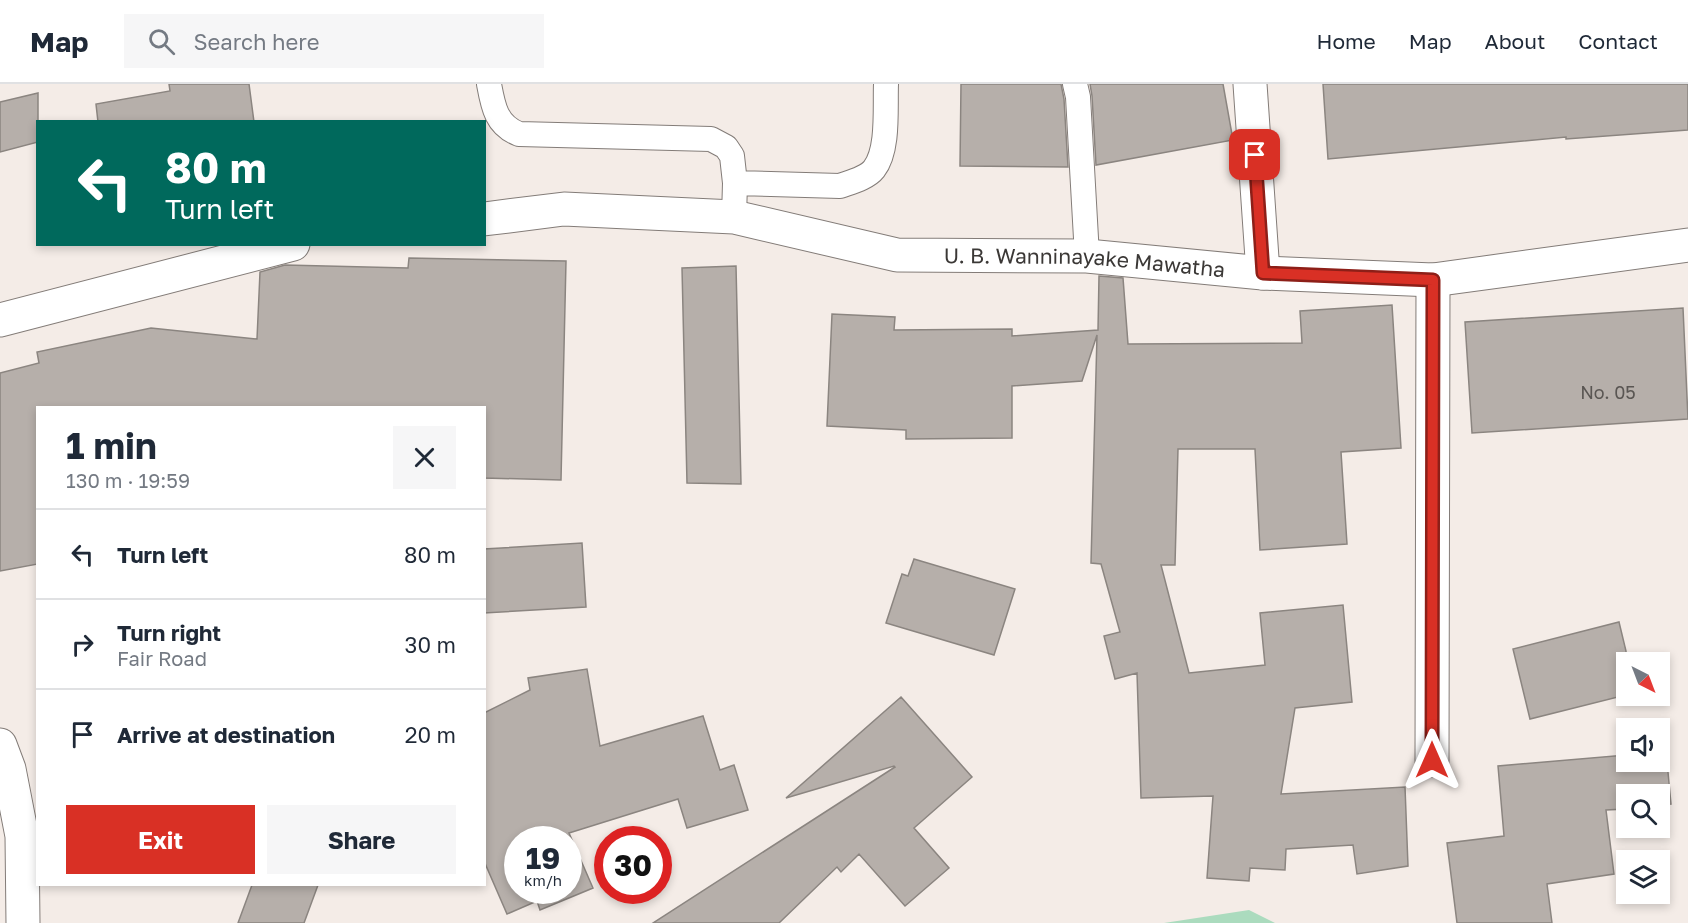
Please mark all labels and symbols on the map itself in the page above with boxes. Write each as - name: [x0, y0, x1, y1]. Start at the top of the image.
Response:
- pin: [1229, 129, 1280, 180]
- street label: U. B. Wanninayake Mawatha: [944, 242, 1226, 282]
- house number: No. 05: [1580, 381, 1636, 403]
- north arrow: [1616, 652, 1670, 706]
- position arrow: [1400, 728, 1464, 792]
- speed limit sign: 30: [594, 826, 672, 904]

